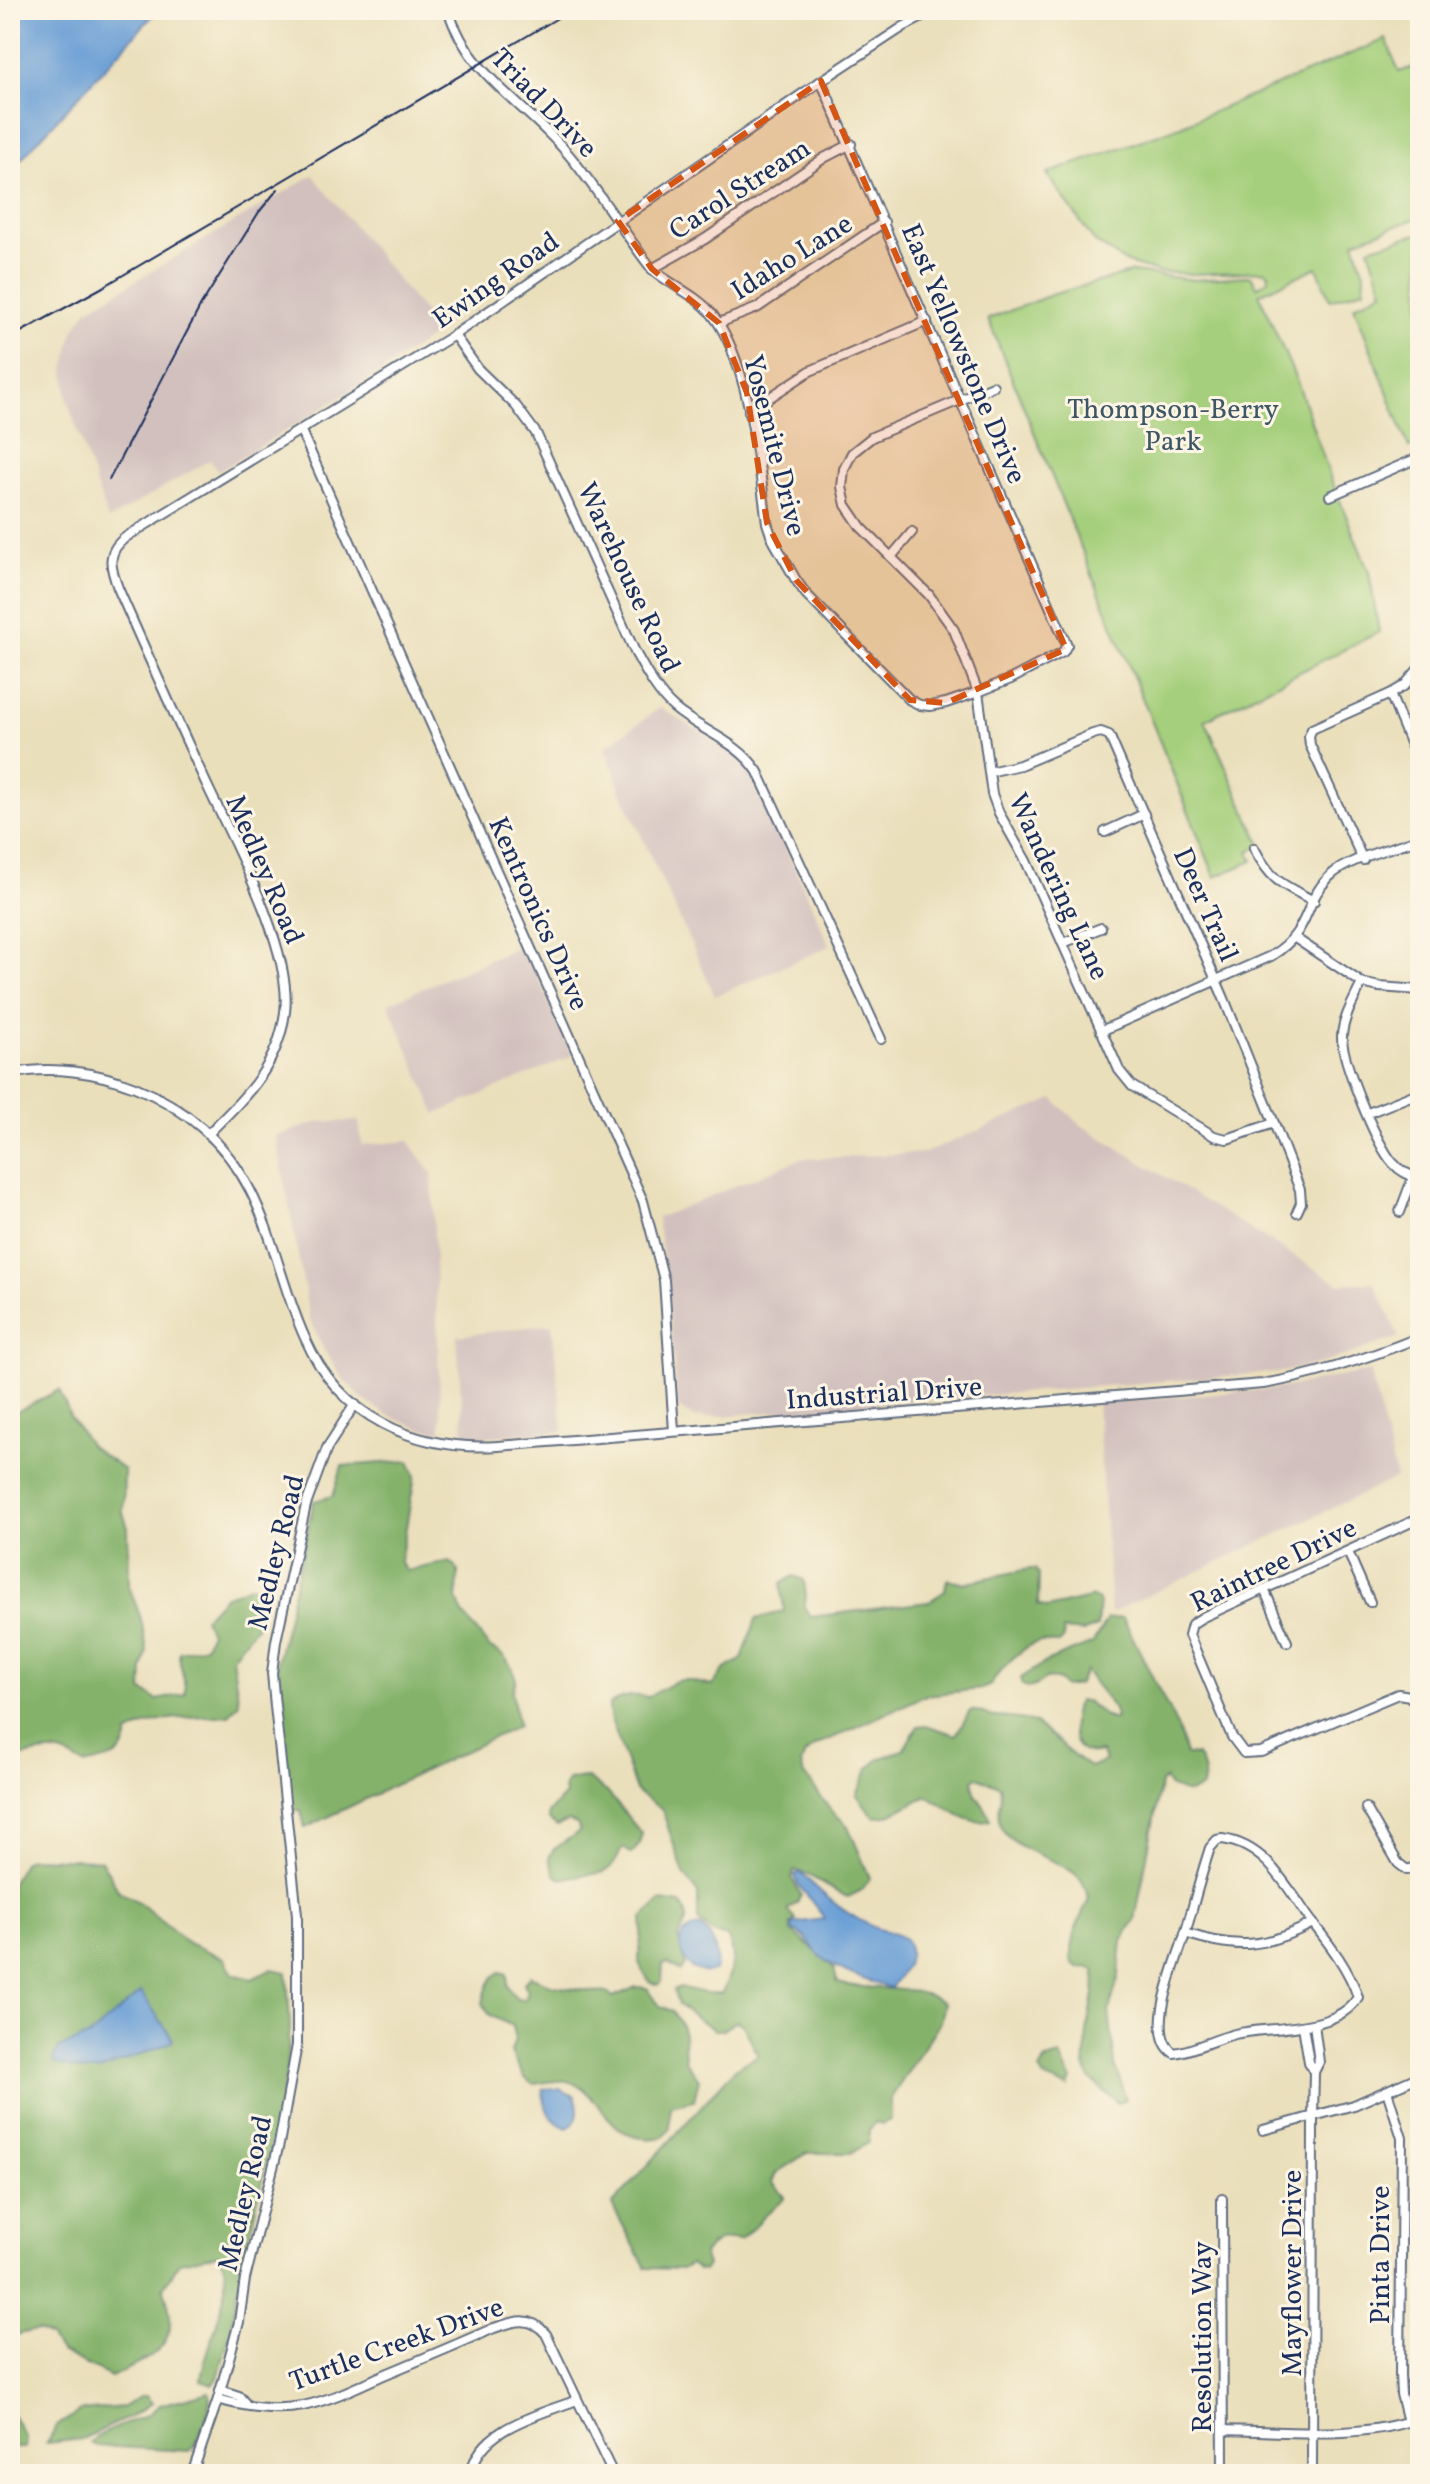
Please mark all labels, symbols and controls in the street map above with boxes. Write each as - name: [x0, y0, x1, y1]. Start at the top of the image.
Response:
- street label: Triad Drive: [481, 40, 606, 167]
- street label: Carol Stream: [662, 130, 819, 250]
- street label: Idaho Lane: [724, 205, 861, 311]
- street label: East Yellowstone Drive: [890, 218, 1035, 490]
- street label: Ewing Road: [425, 223, 568, 339]
- street label: Yosemite Drive: [732, 351, 815, 540]
- park label: Thompson-Berry Park: [1067, 391, 1279, 462]
- street label: Warehouse Road: [566, 476, 689, 680]
- street label: Wandering Lane: [997, 787, 1118, 987]
- street label: Medley Road: [215, 789, 313, 951]
- street label: Kentronics Drive: [478, 811, 598, 1017]
- street label: Deer Trail: [1162, 842, 1247, 968]
- street label: Industrial Drive: [785, 1368, 984, 1421]
- street label: Medley Road: [239, 1471, 316, 1634]
- street label: Raintree Drive: [1185, 1509, 1364, 1623]
- street label: Medley Road: [210, 2112, 283, 2275]
- street label: Mayflower Drive: [1274, 2170, 1313, 2376]
- street label: Pinta Drive: [1362, 2185, 1401, 2325]
- street label: Resolution Way: [1184, 2241, 1223, 2433]
- street label: Turtle Creek Drive: [284, 2288, 509, 2402]

